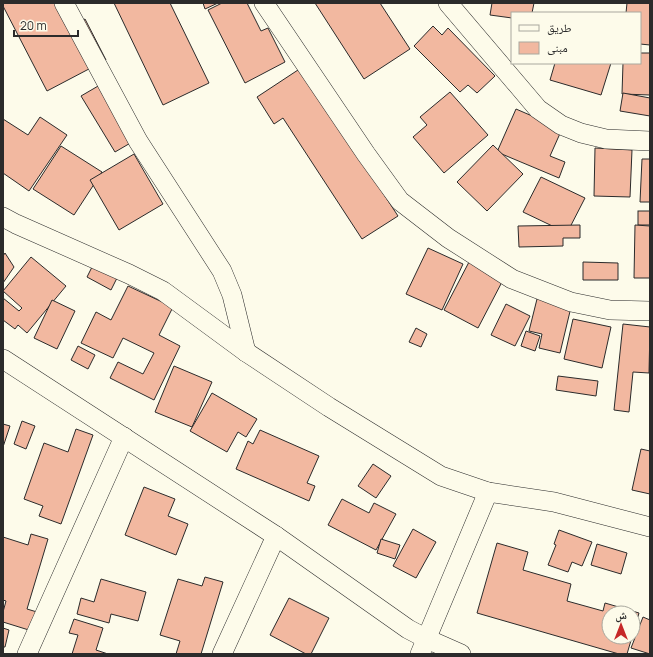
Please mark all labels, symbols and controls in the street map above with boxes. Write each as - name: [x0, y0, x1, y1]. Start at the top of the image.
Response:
- scale bar: [14, 12, 78, 38]
- legend: [511, 12, 641, 64]
- text: 20 m: [20, 17, 47, 34]
- text: طريق: [547, 19, 572, 36]
- text: مبنى: [547, 39, 568, 56]
- north arrow: [601, 605, 641, 645]
- text: ش: [615, 607, 627, 623]

